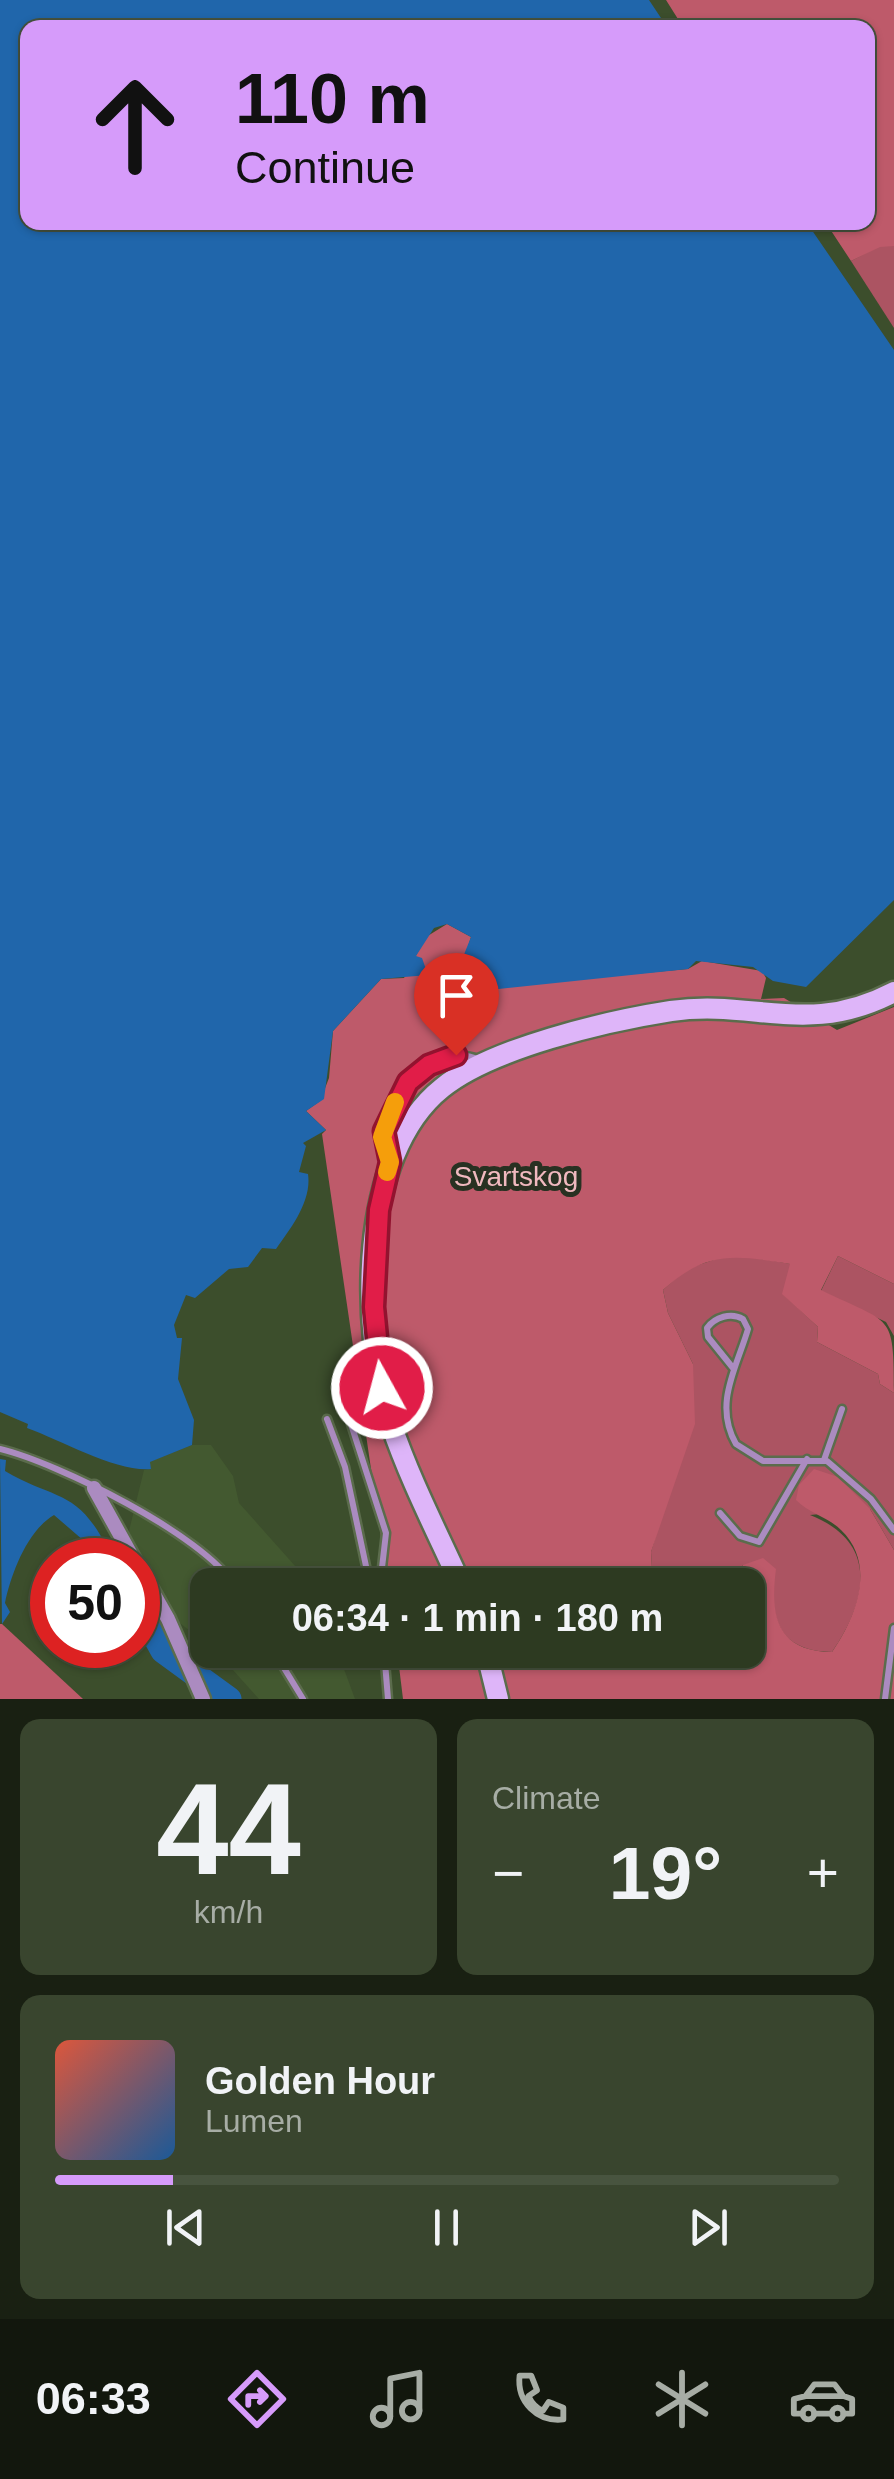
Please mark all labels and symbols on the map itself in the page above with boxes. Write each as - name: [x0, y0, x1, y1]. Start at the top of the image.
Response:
- pin: [414, 953, 499, 1056]
- park label: Svartskog: [454, 1161, 578, 1192]
- position arrow: [330, 1336, 434, 1440]
- speed limit sign: 50: [30, 1538, 160, 1668]

